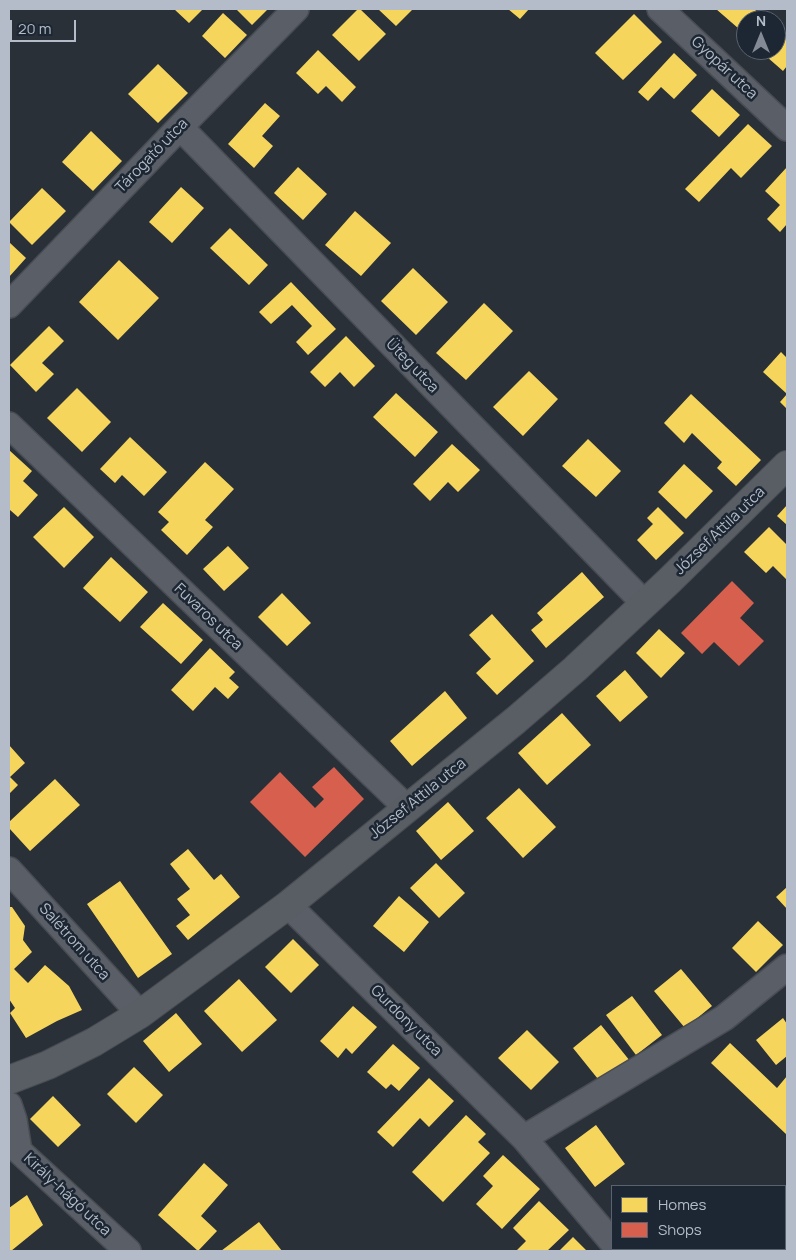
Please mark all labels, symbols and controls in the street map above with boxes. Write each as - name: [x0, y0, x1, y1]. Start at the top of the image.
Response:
- scale bar: [12, 10, 79, 42]
- north arrow: [736, 10, 786, 60]
- text: N: [756, 11, 766, 30]
- text: 20 m: [18, 18, 51, 39]
- street label: Gyopár utca: [687, 33, 761, 103]
- street label: Tárogató utca: [112, 115, 192, 197]
- street label: Üteg utca: [382, 335, 442, 397]
- street label: József Attila utca: [671, 483, 769, 579]
- street label: Fuvaros utca: [170, 580, 246, 654]
- street label: József Attila utca: [366, 755, 470, 843]
- street label: Salétrom utca: [35, 900, 113, 984]
- street label: Gurdony utca: [367, 982, 445, 1060]
- street label: Király-hágó utca: [20, 1150, 114, 1240]
- legend: [611, 1185, 786, 1250]
- text: Homes: [658, 1194, 706, 1215]
- text: Shops: [658, 1219, 702, 1240]

